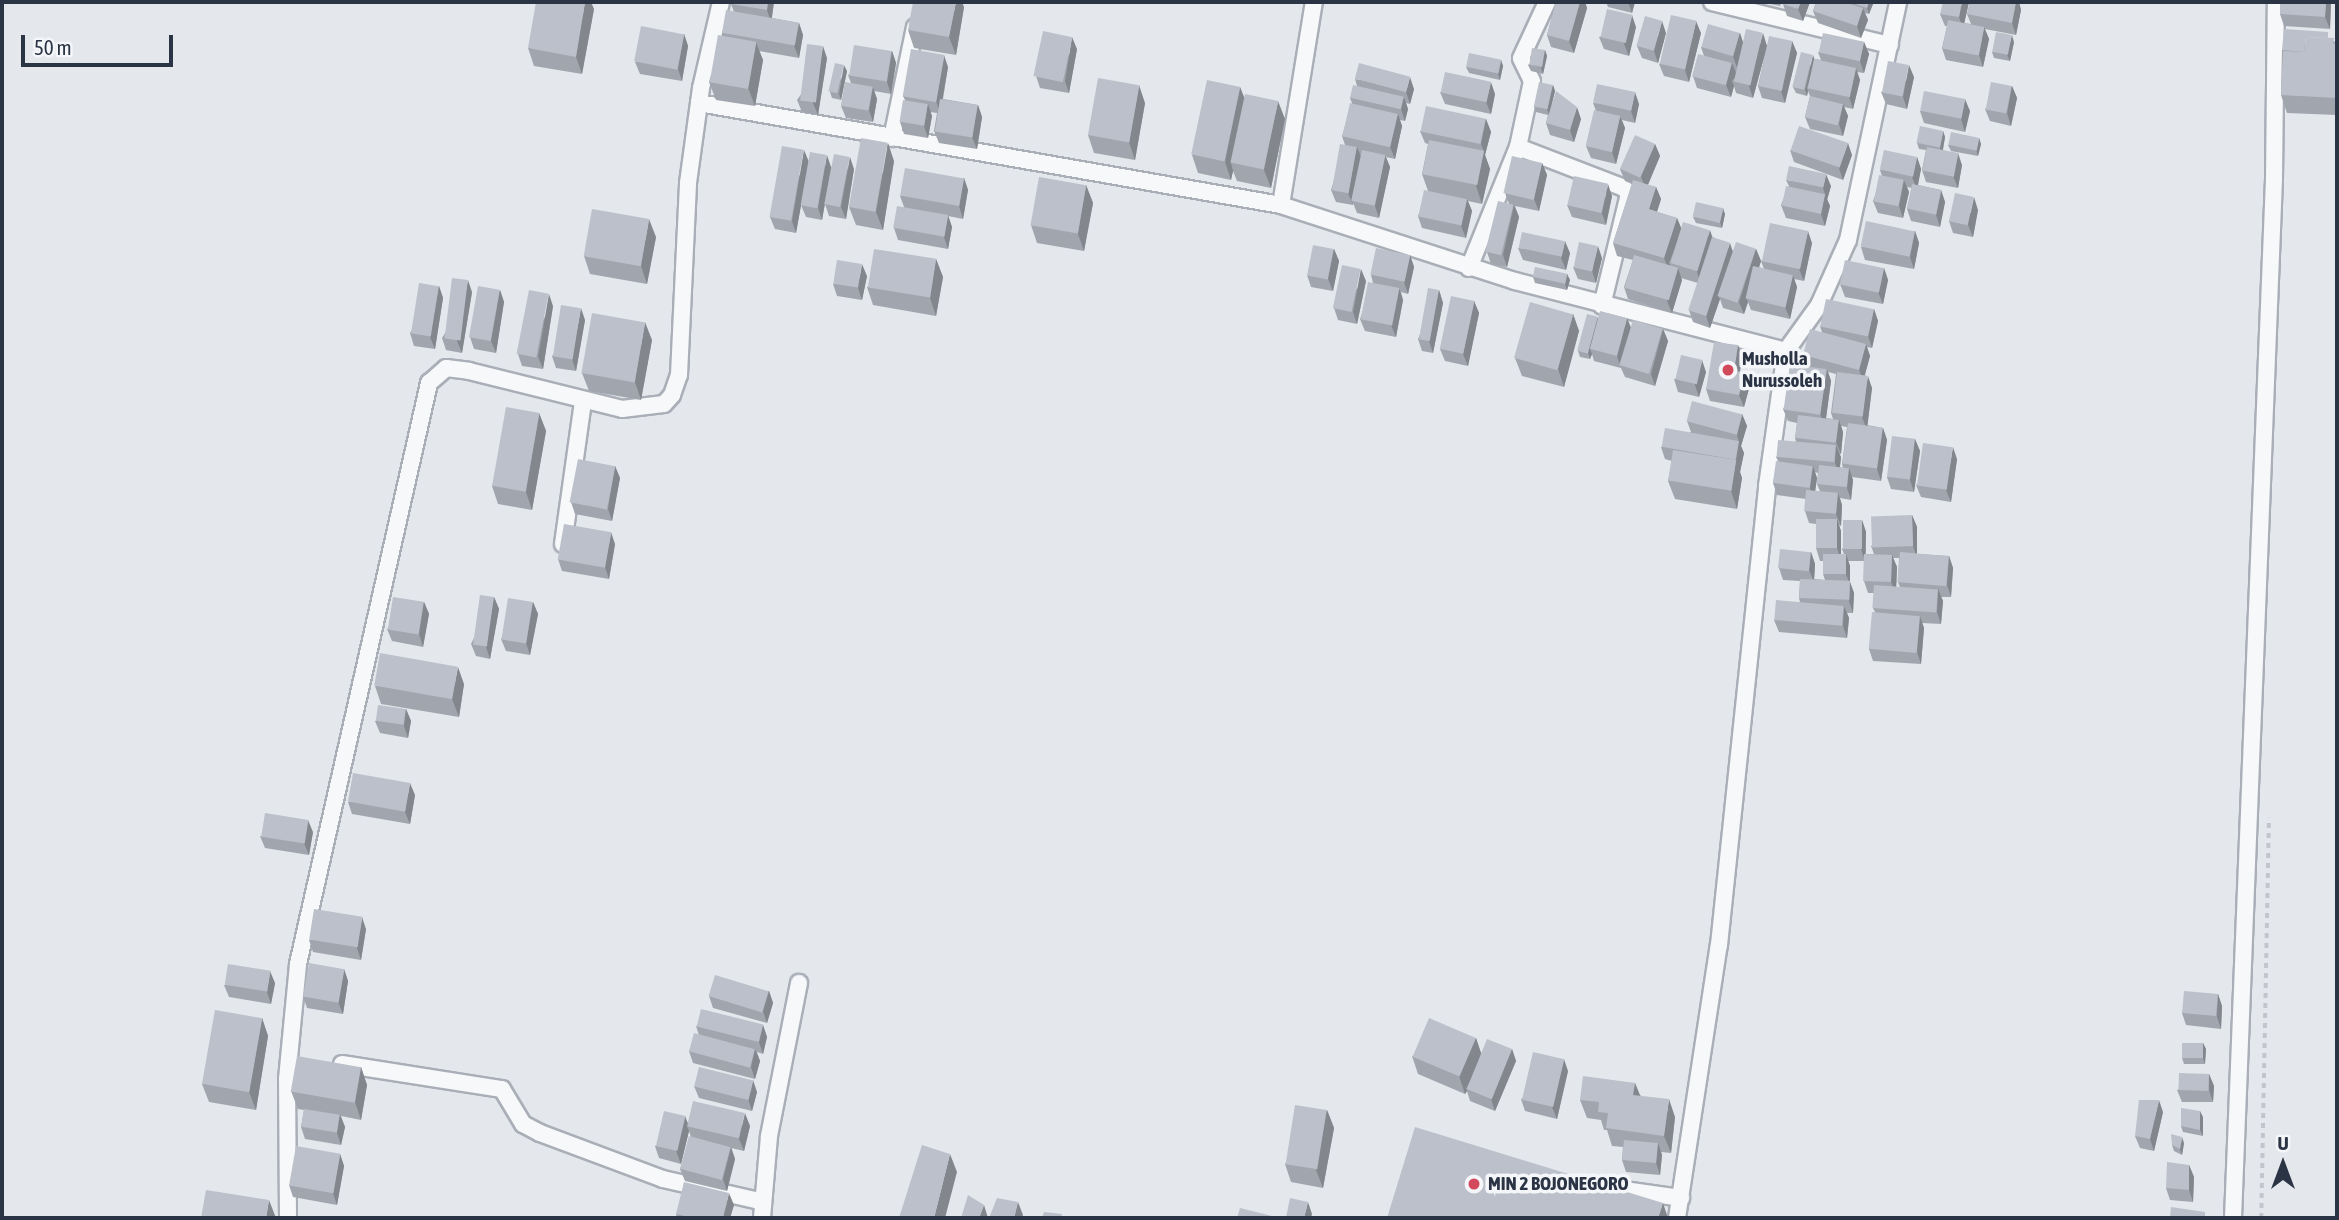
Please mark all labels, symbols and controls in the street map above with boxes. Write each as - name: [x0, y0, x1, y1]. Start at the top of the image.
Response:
- scale bar: [24, 21, 177, 65]
- text: 50 m: [34, 35, 72, 59]
- place label: Musholla Nurussoleh: [1742, 348, 1822, 392]
- marker: Musholla Nurussoleh: [1720, 362, 1736, 378]
- north arrow: [2248, 1129, 2318, 1199]
- text: U: [2277, 1132, 2289, 1154]
- place label: MIN 2 BOJONEGORO: [1488, 1173, 1629, 1195]
- marker: MIN 2 BOJONEGORO: [1466, 1176, 1482, 1192]

